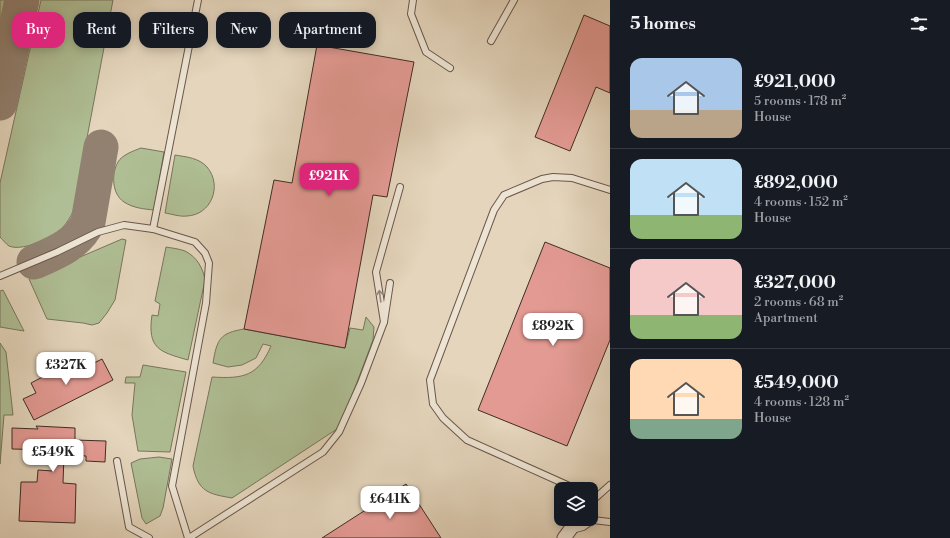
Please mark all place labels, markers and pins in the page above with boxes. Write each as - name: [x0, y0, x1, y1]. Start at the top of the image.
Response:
- pin: £921K: [301, 163, 357, 197]
- pin: £892K: [525, 313, 581, 347]
- pin: £327K: [38, 352, 94, 386]
- pin: £549K: [25, 439, 81, 473]
- pin: £641K: [362, 486, 418, 520]

